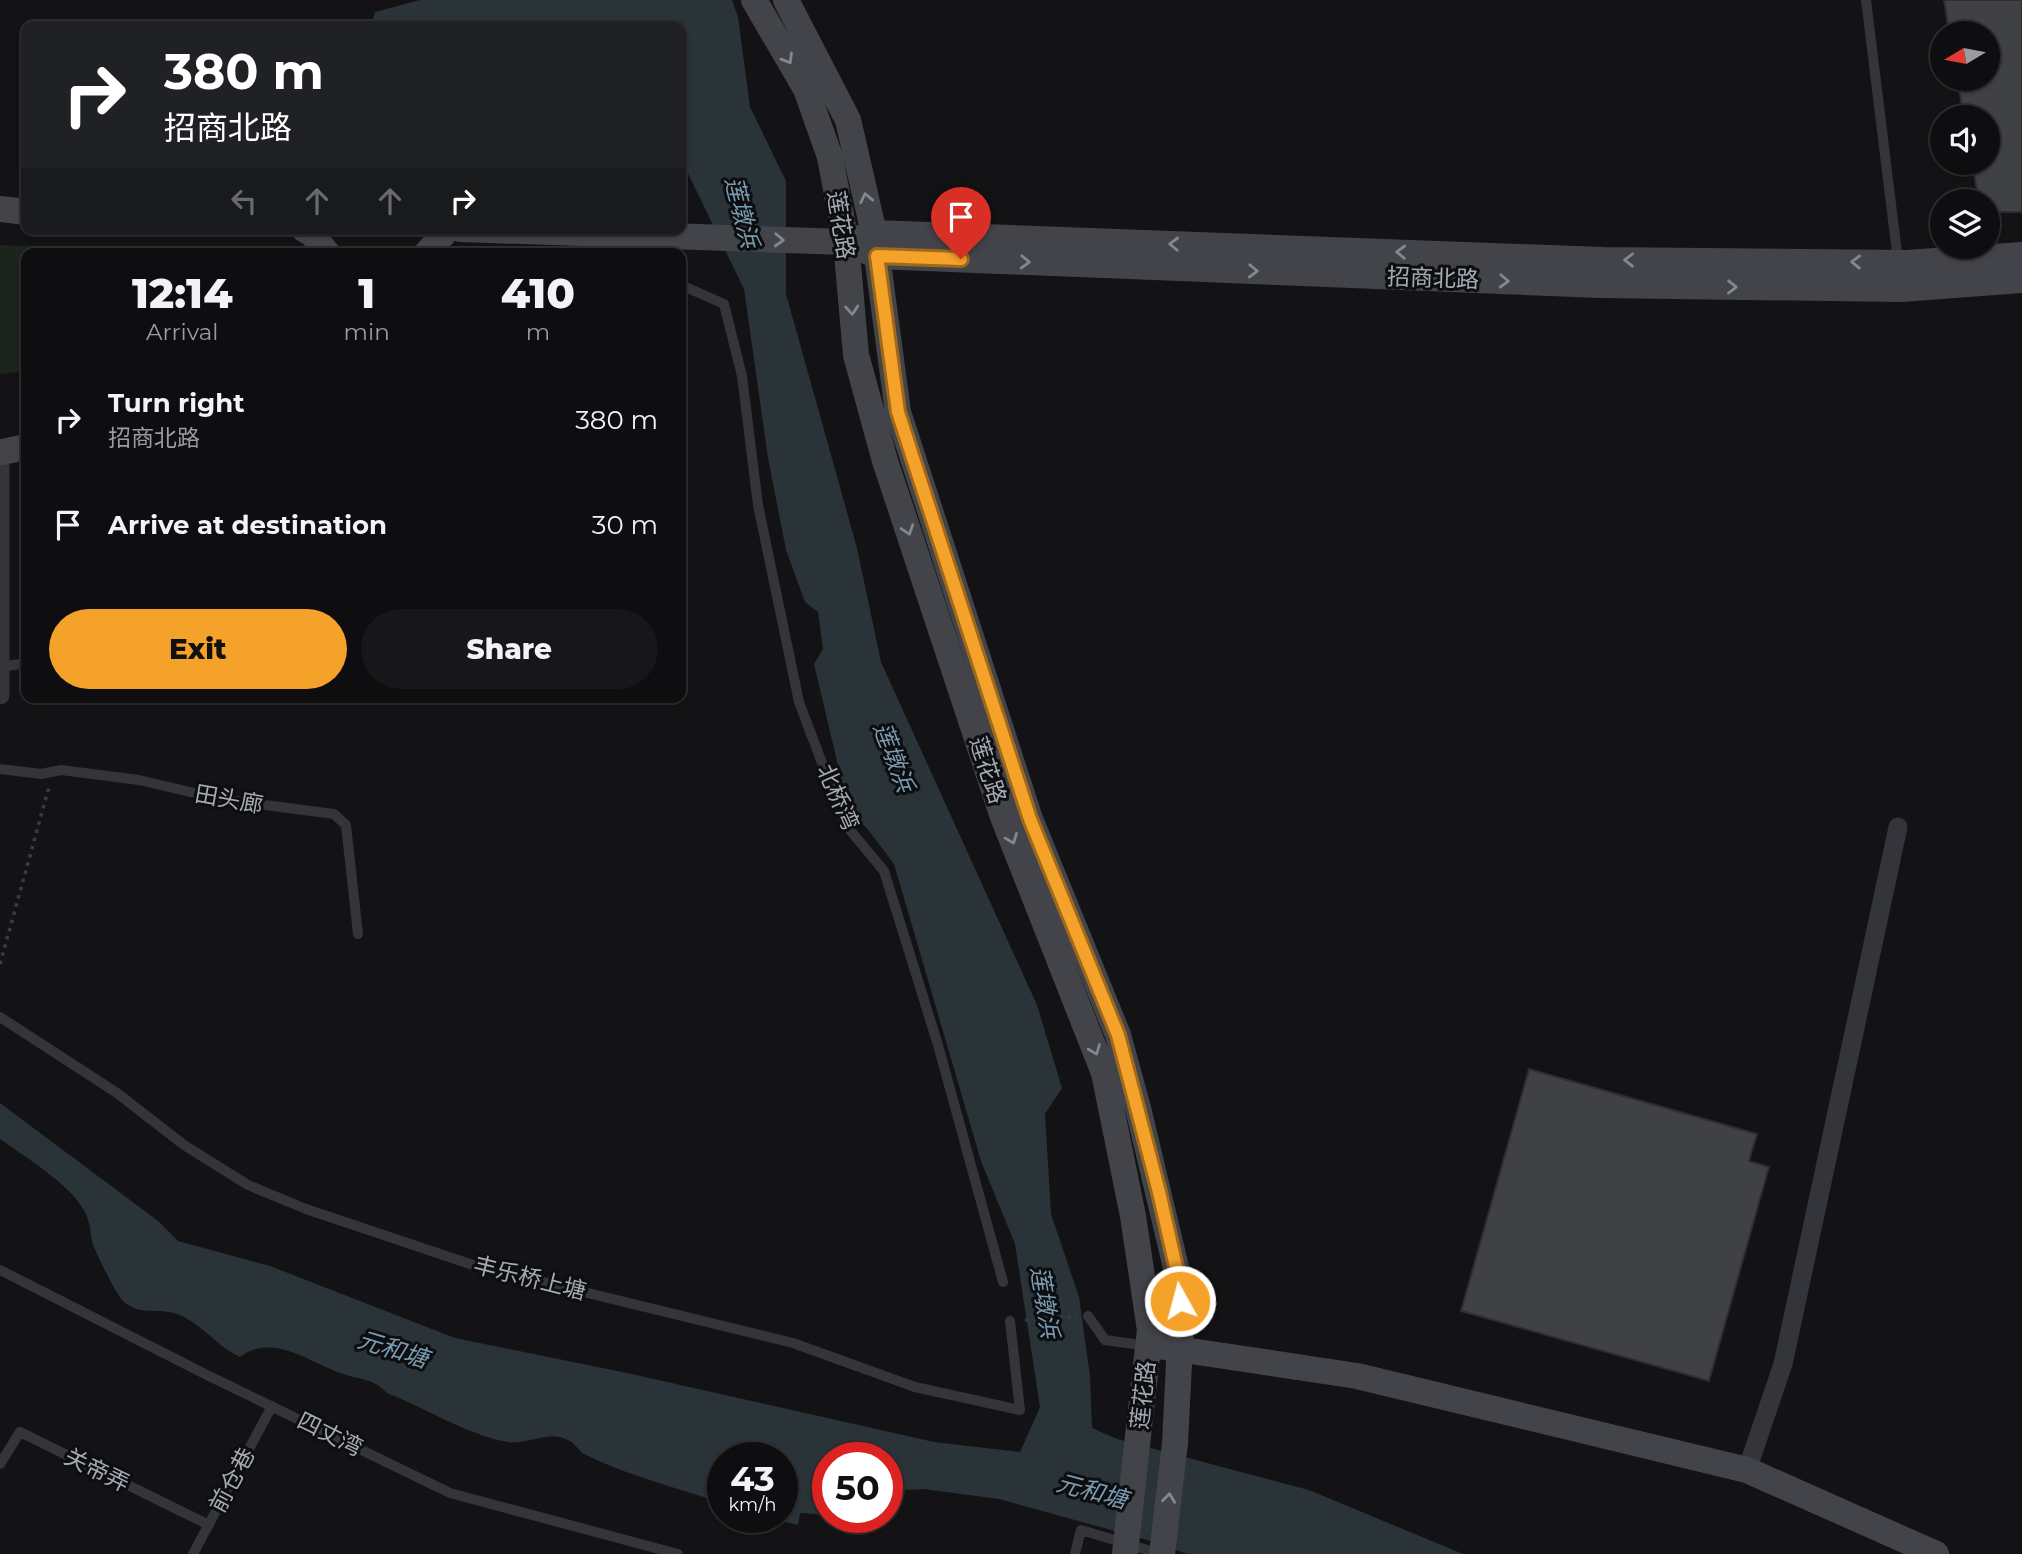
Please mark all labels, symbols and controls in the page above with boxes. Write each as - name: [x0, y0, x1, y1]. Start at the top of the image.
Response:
- north arrow: [1930, 21, 2000, 91]
- map controls: [1930, 21, 2000, 259]
- text: 380 m: [164, 42, 324, 101]
- icon: right: [49, 49, 140, 140]
- one-way arrow: [780, 51, 793, 64]
- button: sound: [1930, 105, 2000, 175]
- text: 招商北路: [164, 108, 292, 147]
- water label: 莲墩浜: [719, 174, 765, 252]
- icon: left: [225, 182, 263, 220]
- icon: ahead: [298, 182, 336, 220]
- icon: ahead: [371, 182, 409, 220]
- icon: right: [444, 182, 482, 220]
- pin: [931, 187, 991, 259]
- street label: 莲花路: [822, 189, 860, 261]
- button: layers: [1930, 189, 2000, 259]
- one-way arrow: [860, 192, 875, 204]
- icon: arrive: [942, 198, 980, 236]
- one-way arrow: [774, 232, 785, 248]
- one-way arrow: [1168, 236, 1179, 251]
- one-way arrow: [1395, 245, 1406, 260]
- one-way arrow: [1623, 252, 1633, 268]
- one-way arrow: [1021, 254, 1031, 270]
- one-way arrow: [1850, 254, 1861, 270]
- street label: 招商北路: [1387, 262, 1479, 294]
- one-way arrow: [1247, 264, 1258, 279]
- text: 12:14: [132, 267, 233, 319]
- text: 1: [358, 267, 375, 319]
- text: 410: [501, 267, 575, 319]
- one-way arrow: [1499, 274, 1510, 289]
- one-way arrow: [1727, 279, 1738, 295]
- one-way arrow: [844, 305, 859, 316]
- text: Arrival: [146, 318, 219, 346]
- text: min: [344, 318, 390, 346]
- text: m: [526, 318, 550, 346]
- text: Turn right: [108, 387, 244, 419]
- icon: right: [49, 401, 87, 439]
- text: 380 m: [575, 404, 658, 436]
- text: 招商北路: [108, 424, 200, 452]
- icon: arrive: [49, 506, 87, 544]
- text: Arrive at destination: [108, 509, 387, 541]
- text: 30 m: [592, 509, 658, 541]
- one-way arrow: [900, 523, 914, 536]
- button: Exit: [49, 609, 347, 689]
- button: Share: [361, 609, 658, 689]
- water label: 莲墩浜: [868, 718, 921, 798]
- street label: 莲花路: [964, 733, 1012, 807]
- street label: 北桥湾: [811, 760, 865, 834]
- street label: 田头廊: [193, 779, 265, 819]
- one-way arrow: [1003, 832, 1017, 844]
- one-way arrow: [1086, 1044, 1100, 1056]
- street label: 丰乐桥上塘: [471, 1251, 589, 1305]
- water label: 莲墩浜: [1025, 1264, 1065, 1342]
- position arrow: [1143, 1264, 1217, 1338]
- water label: 元和塘: [354, 1325, 435, 1375]
- street label: 莲花路: [1125, 1359, 1161, 1431]
- street label: 四丈湾: [293, 1406, 367, 1462]
- street label: 关帝弄: [60, 1442, 134, 1498]
- speed limit sign: 50: [812, 1442, 903, 1533]
- street label: 前仓巷: [203, 1443, 261, 1517]
- text: 43: [730, 1457, 775, 1500]
- water label: 元和塘: [1053, 1468, 1134, 1515]
- one-way arrow: [1161, 1492, 1176, 1504]
- text: km/h: [728, 1494, 777, 1516]

